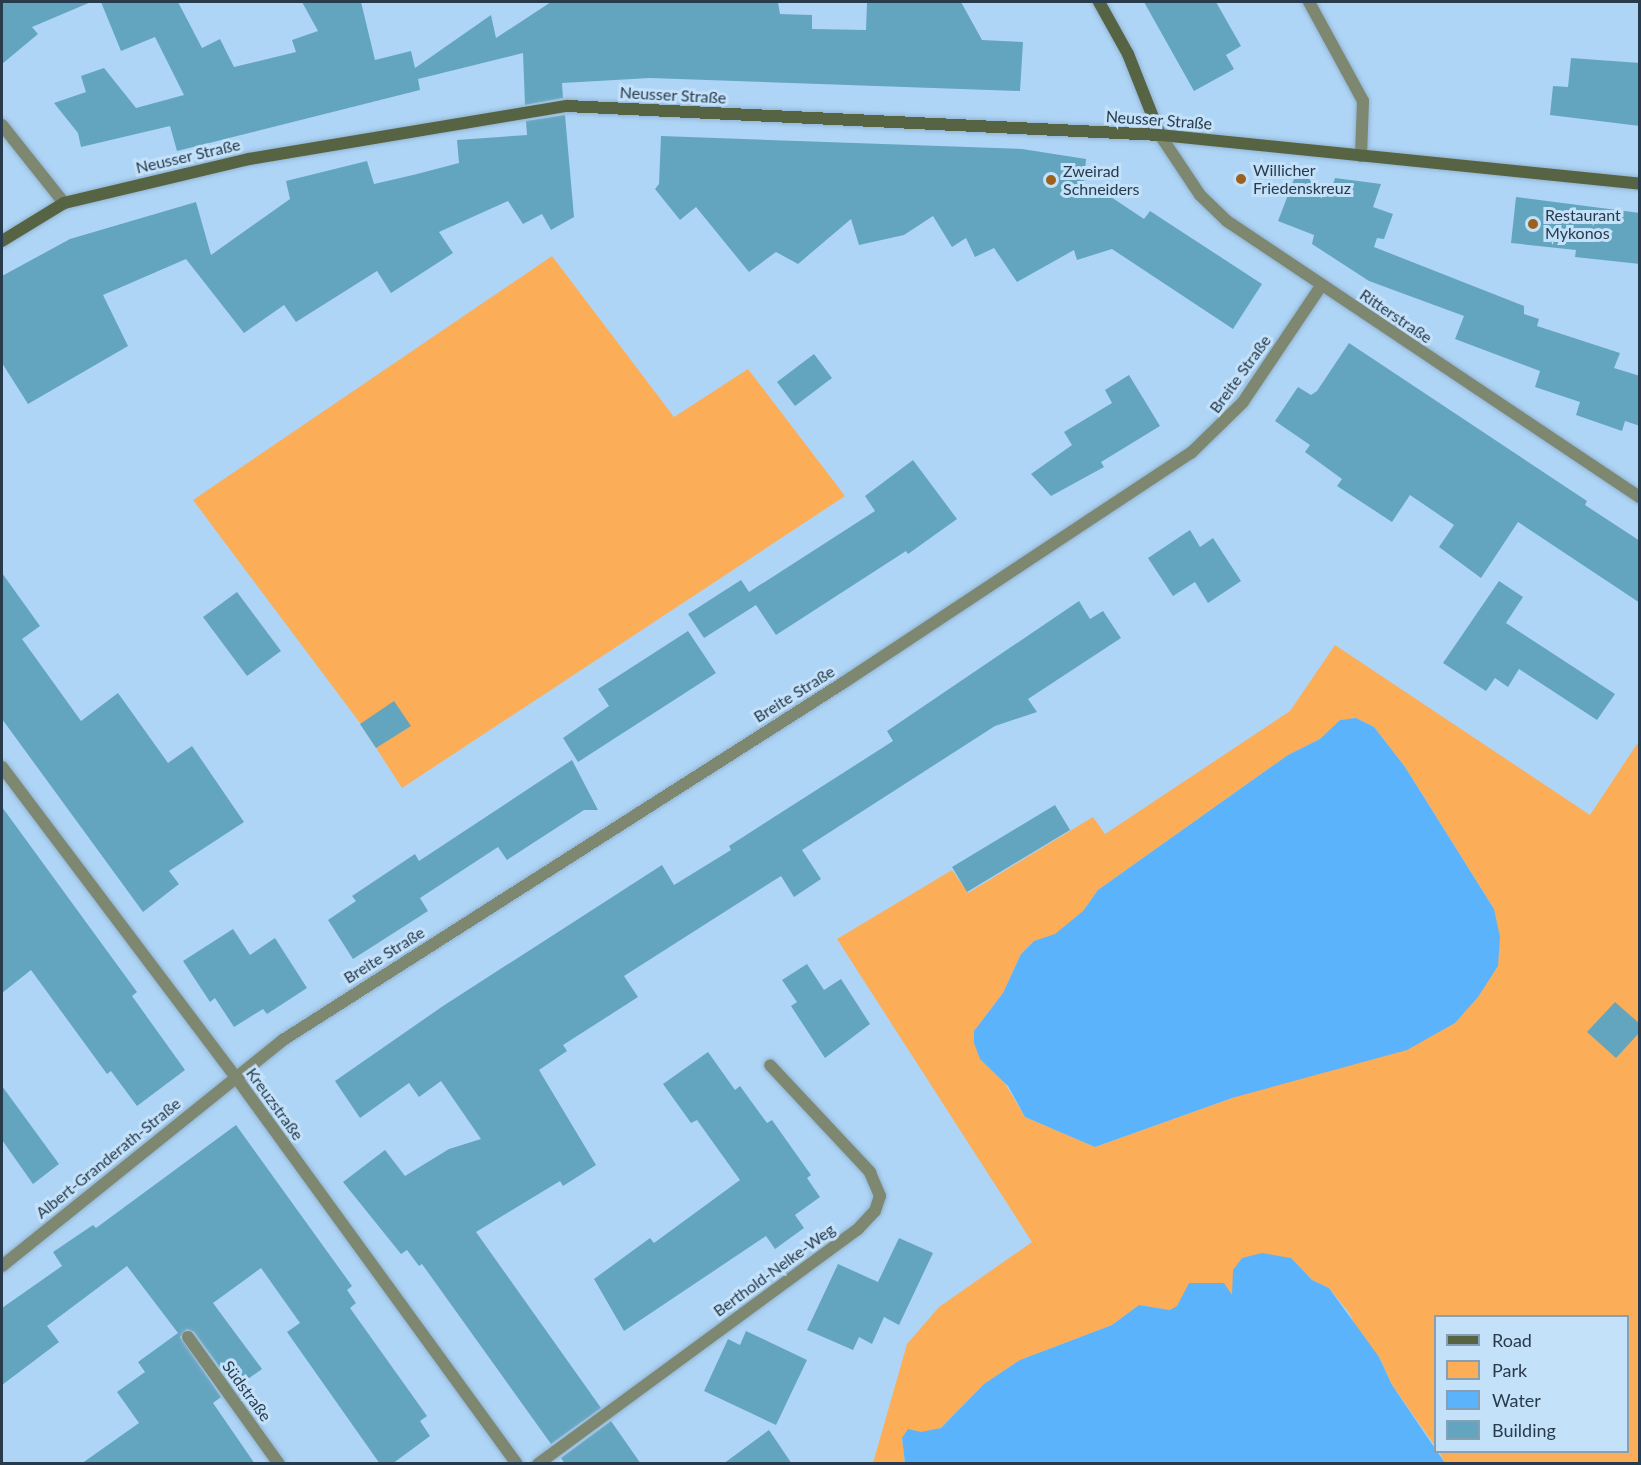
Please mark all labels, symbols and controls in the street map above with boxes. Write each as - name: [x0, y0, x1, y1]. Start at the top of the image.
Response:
- street label: Neusser Straße: [619, 83, 727, 107]
- street label: Neusser Straße: [1105, 107, 1213, 133]
- street label: Neusser Straße: [134, 135, 242, 177]
- place label: Willicher Friedenskreuz: [1253, 160, 1351, 198]
- place label: Zweirad Schneiders: [1063, 161, 1140, 199]
- marker: Willicher Friedenskreuz: [1234, 172, 1248, 186]
- marker: Zweirad Schneiders: [1044, 173, 1058, 187]
- place label: Restaurant Mykonos: [1545, 205, 1621, 243]
- marker: Restaurant Mykonos: [1526, 217, 1540, 231]
- street label: Ritterstraße: [1356, 285, 1436, 347]
- street label: Breite Straße: [1205, 331, 1275, 417]
- street label: Breite Straße: [750, 662, 838, 726]
- street label: Breite Straße: [340, 923, 428, 987]
- street label: Kreuzstraße: [242, 1064, 308, 1144]
- street label: Albert-Granderath-Straße: [32, 1094, 184, 1222]
- street label: Berthold-Nelke-Weg: [710, 1220, 838, 1320]
- legend: [1434, 1315, 1629, 1453]
- text: Road: [1492, 1329, 1532, 1351]
- street label: Südstraße: [219, 1357, 275, 1425]
- text: Park: [1492, 1359, 1527, 1381]
- text: Water: [1492, 1389, 1541, 1411]
- text: Building: [1492, 1419, 1556, 1441]

